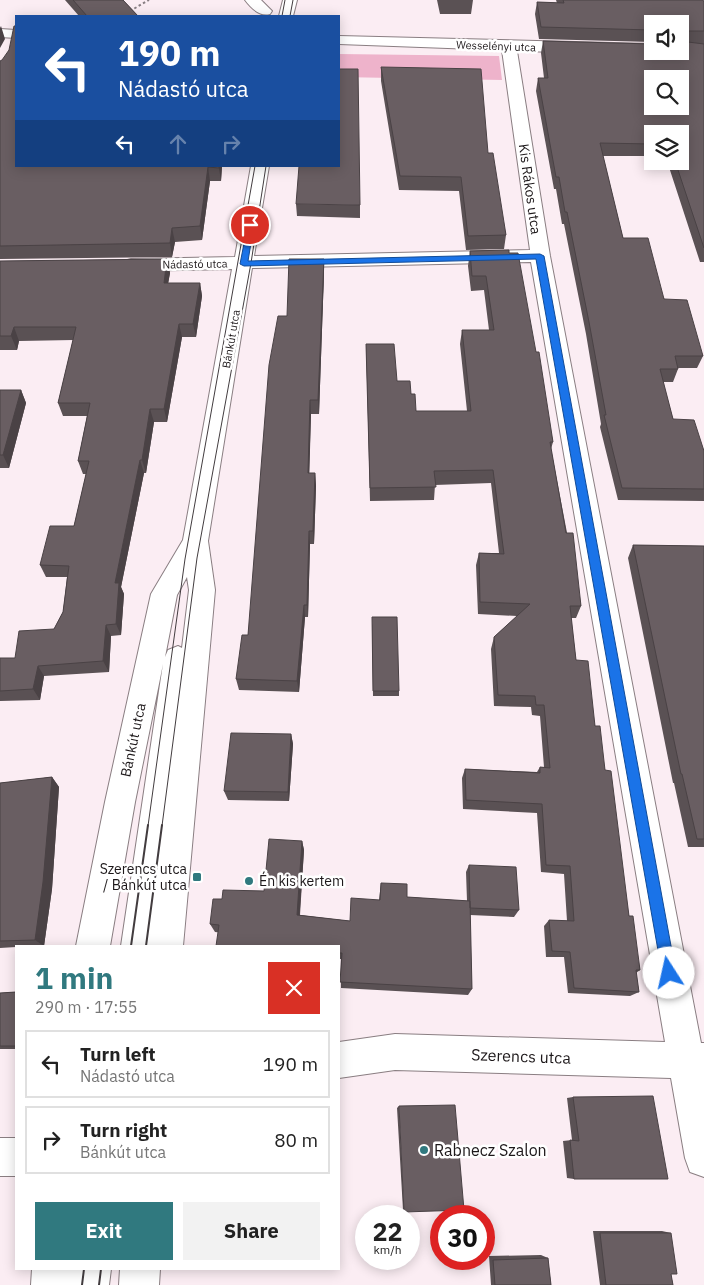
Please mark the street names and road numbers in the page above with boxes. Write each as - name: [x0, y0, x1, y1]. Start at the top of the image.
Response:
- street label: Wesselényi utca: [456, 38, 536, 54]
- street label: Kis Rákos utca: [515, 143, 545, 236]
- street label: Nádastó utca: [162, 256, 228, 272]
- street label: Bánkút utca: [219, 309, 243, 369]
- street label: Bánkút utca: [116, 701, 150, 779]
- street label: Szerencs utca: [471, 1044, 572, 1068]

